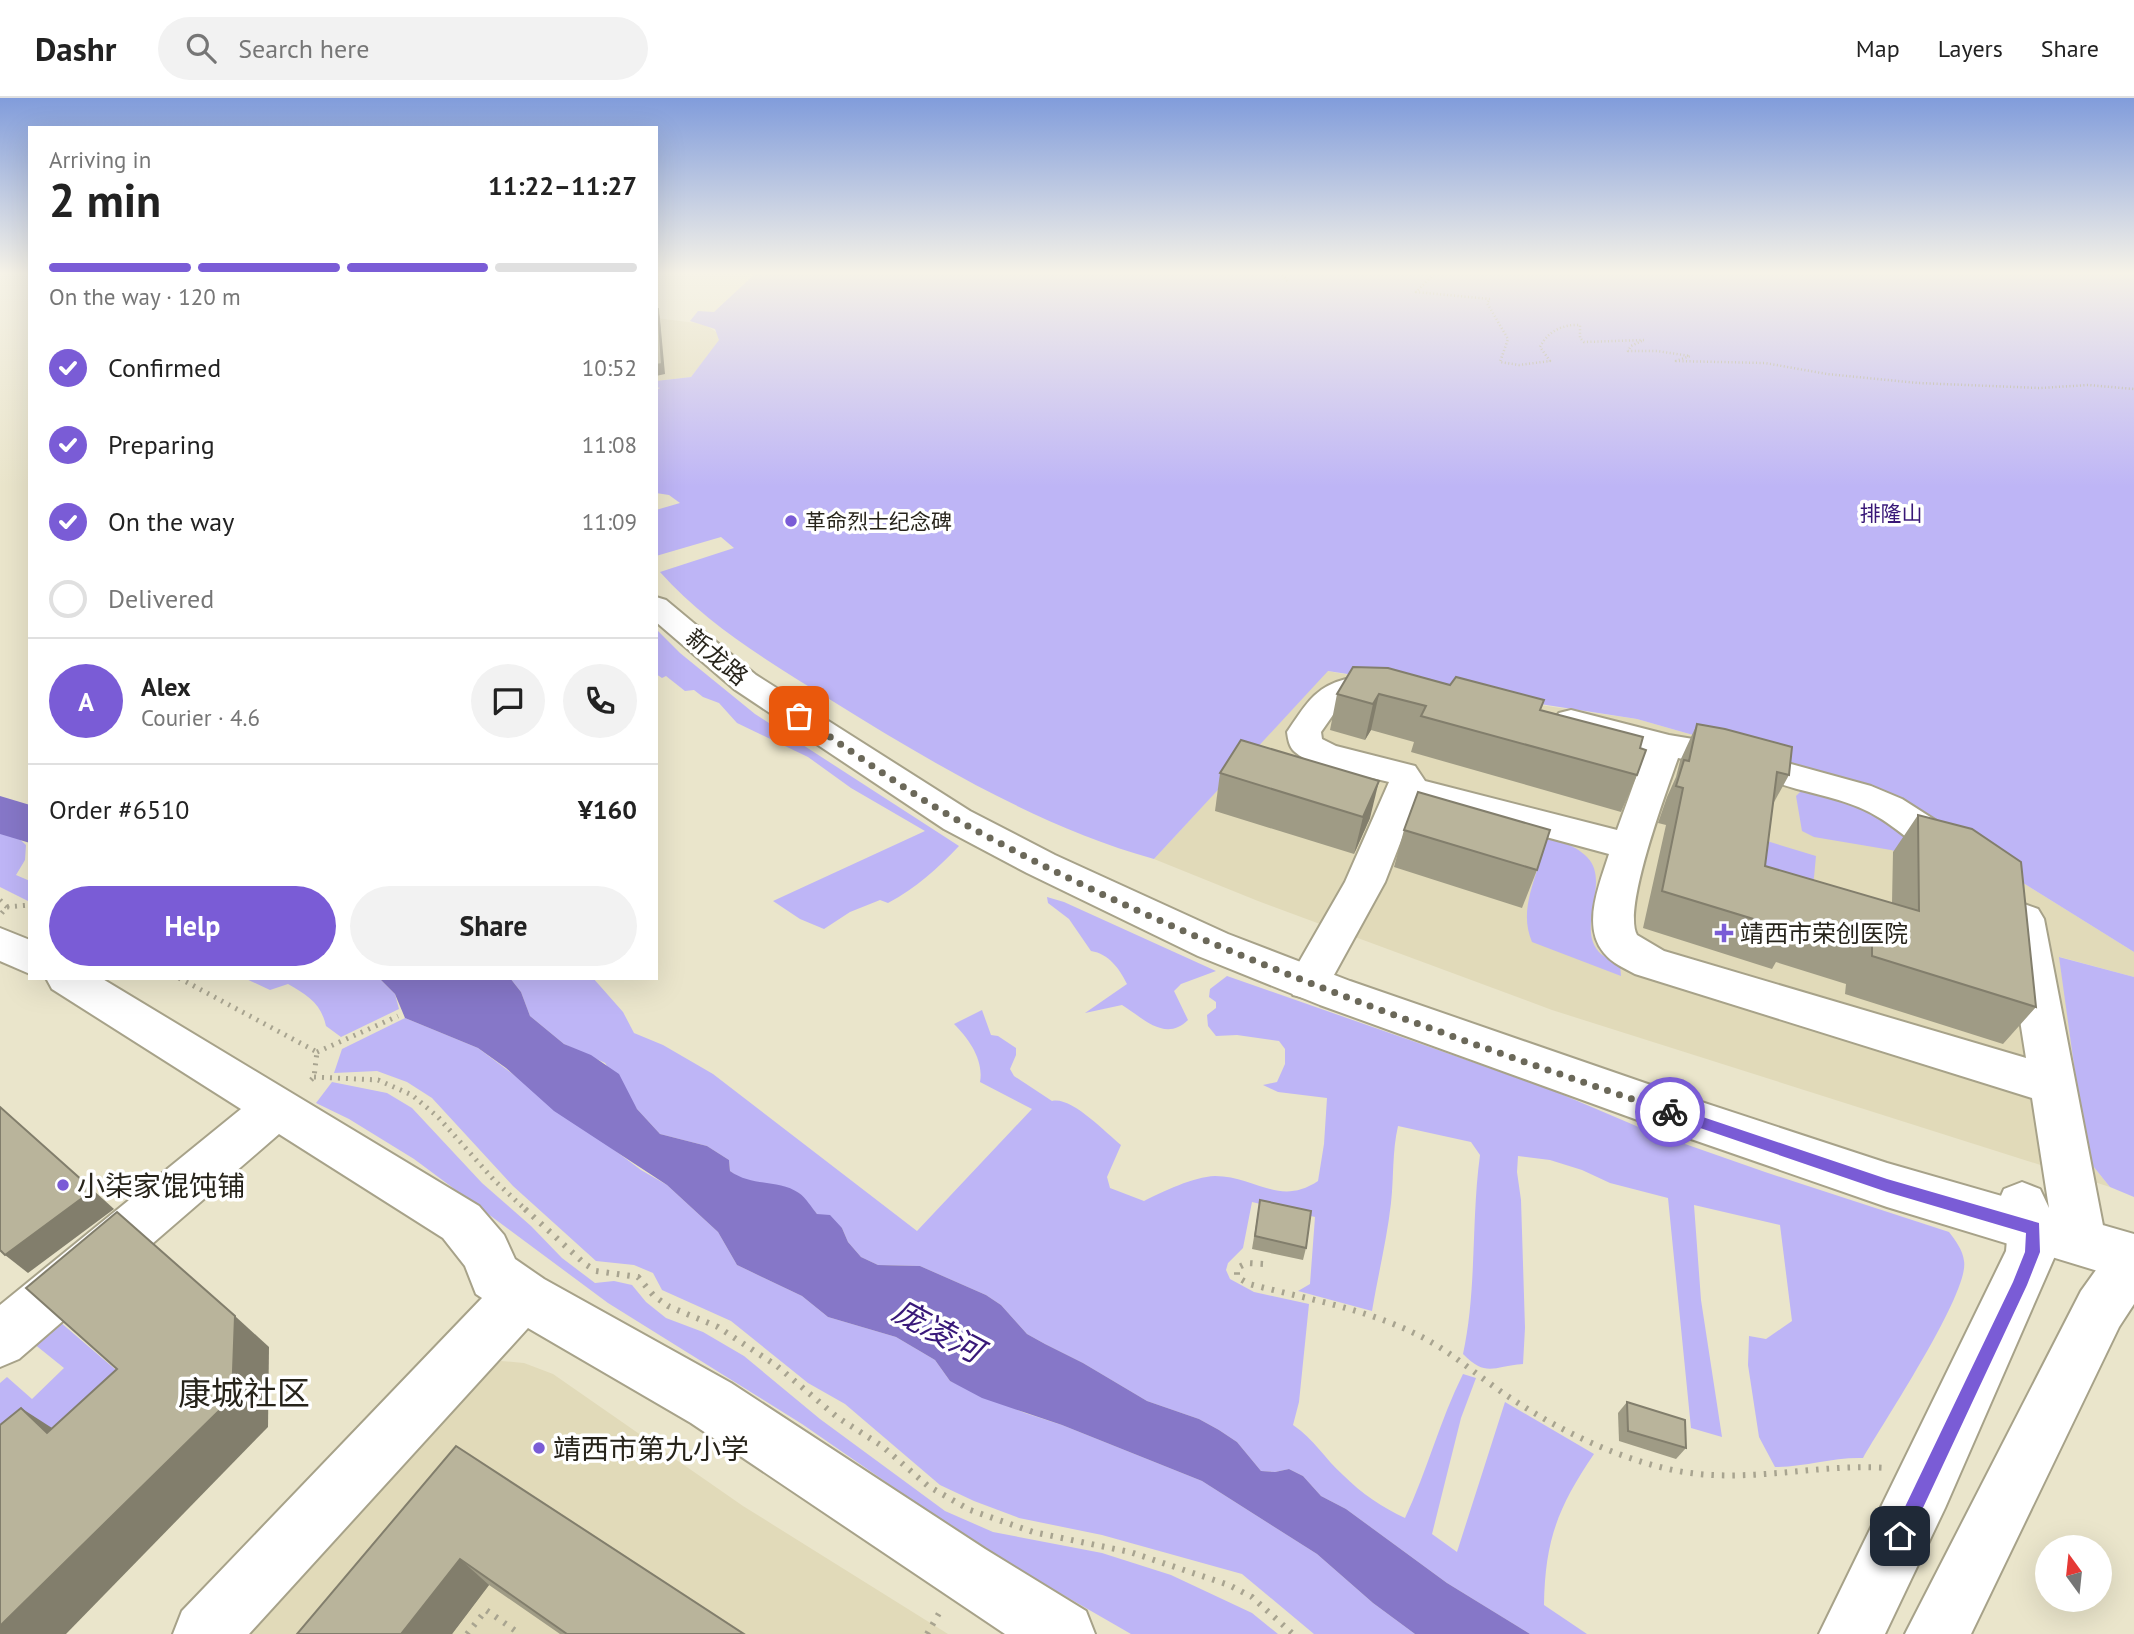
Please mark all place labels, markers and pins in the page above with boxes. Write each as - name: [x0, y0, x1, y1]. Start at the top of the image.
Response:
- place label: 革命烈士纪念碑: [805, 508, 952, 535]
- marker: 革命烈士纪念碑: [783, 513, 799, 529]
- pin: [769, 686, 829, 746]
- place label: 靖西市荣创医院: [1740, 918, 1908, 949]
- marker: 靖西市荣创医院: [1714, 923, 1734, 943]
- place label: 小柒家馄饨铺: [77, 1167, 245, 1204]
- marker: 小柒家馄饨铺: [55, 1177, 71, 1193]
- place label: 靖西市第九小学: [553, 1430, 749, 1467]
- marker: 靖西市第九小学: [531, 1440, 547, 1456]
- pin: [1870, 1506, 1930, 1566]

